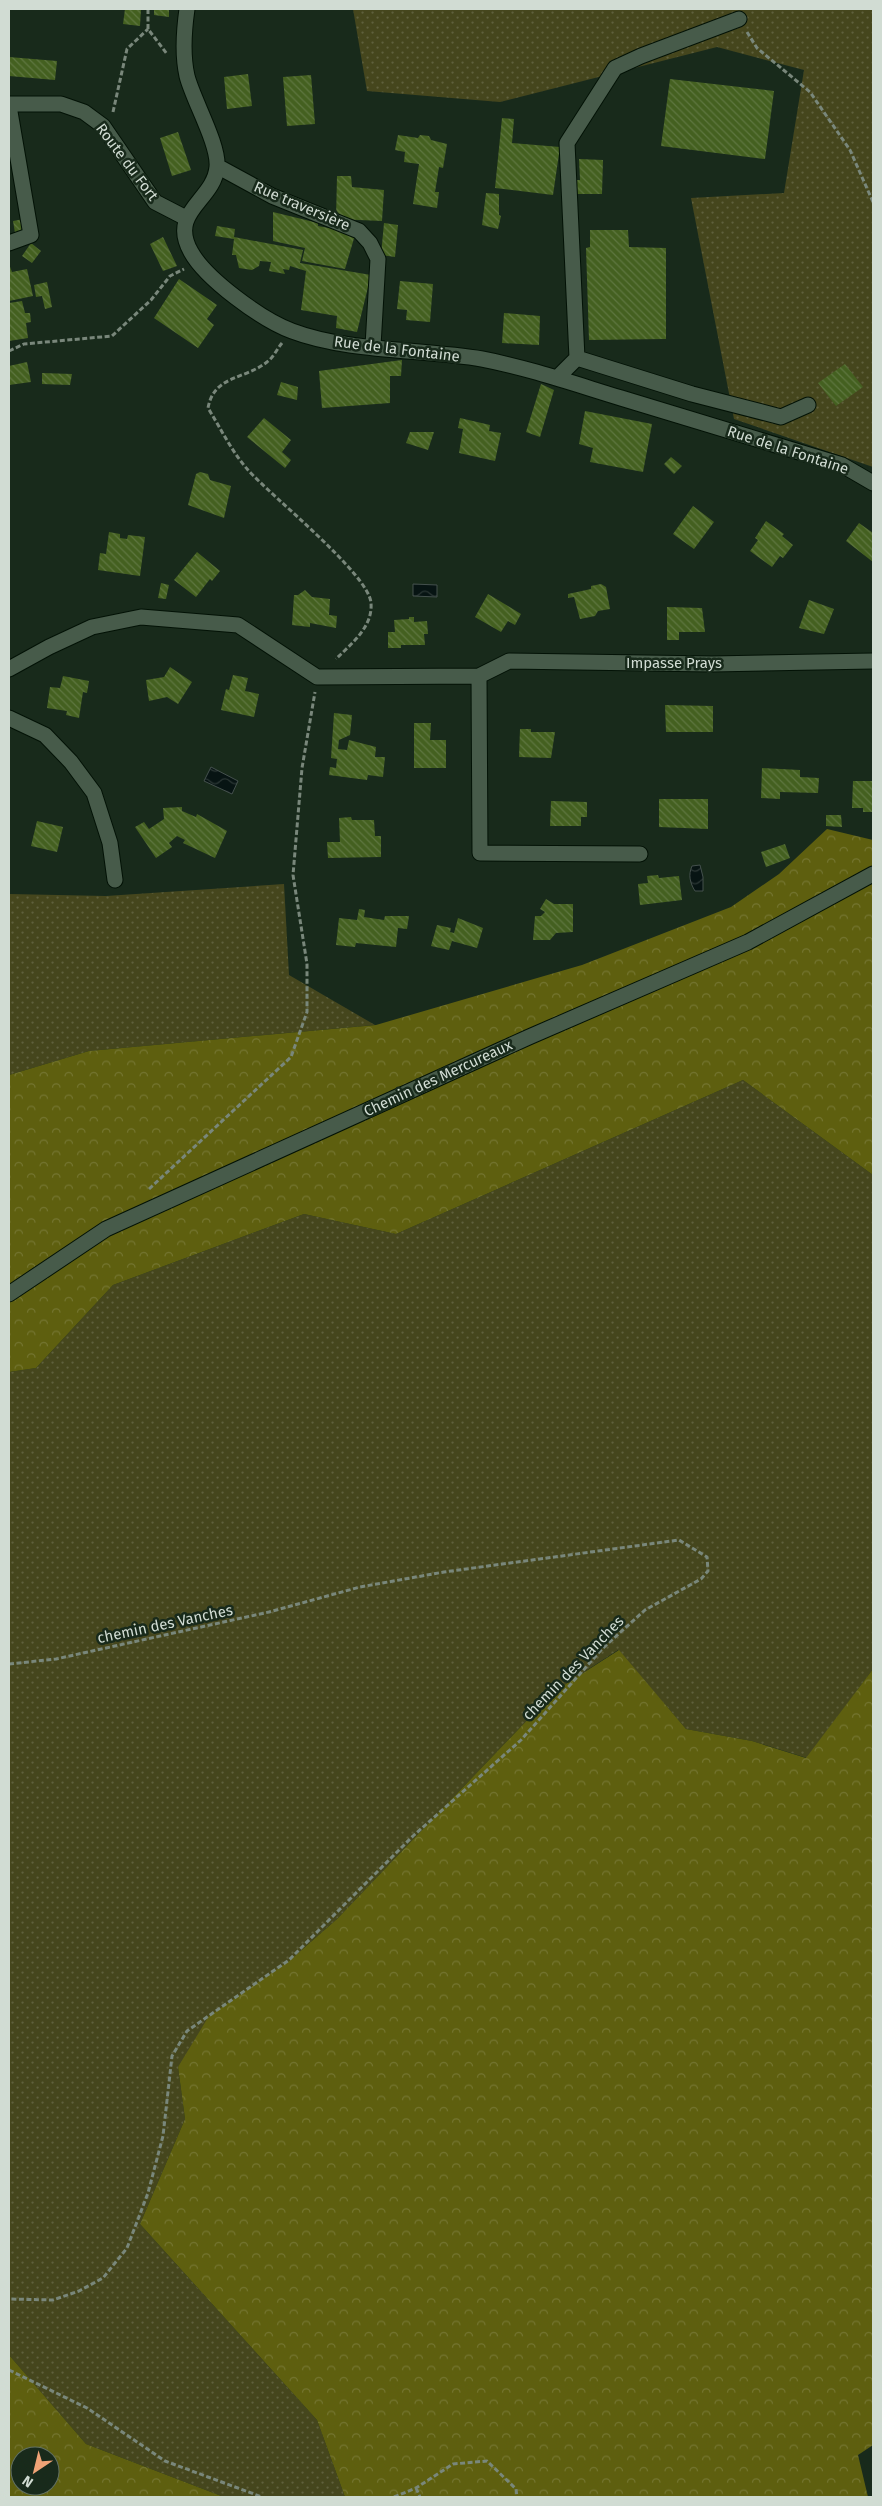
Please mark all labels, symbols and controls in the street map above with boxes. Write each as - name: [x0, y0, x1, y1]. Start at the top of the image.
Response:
- street label: Route du Fort: [92, 120, 162, 205]
- street label: Rue traversière: [251, 178, 353, 234]
- street label: Rue de la Fontaine: [333, 332, 461, 366]
- street label: Rue de la Fontaine: [725, 422, 851, 478]
- street label: Impasse Prays: [626, 654, 722, 672]
- street label: Chemin des Mercureaux: [361, 1035, 516, 1120]
- street label: chemin des Vanches: [96, 1601, 234, 1647]
- street label: chemin des Vanches: [519, 1612, 627, 1724]
- north arrow: [10, 2446, 60, 2496]
- text: N: [19, 2472, 37, 2491]

